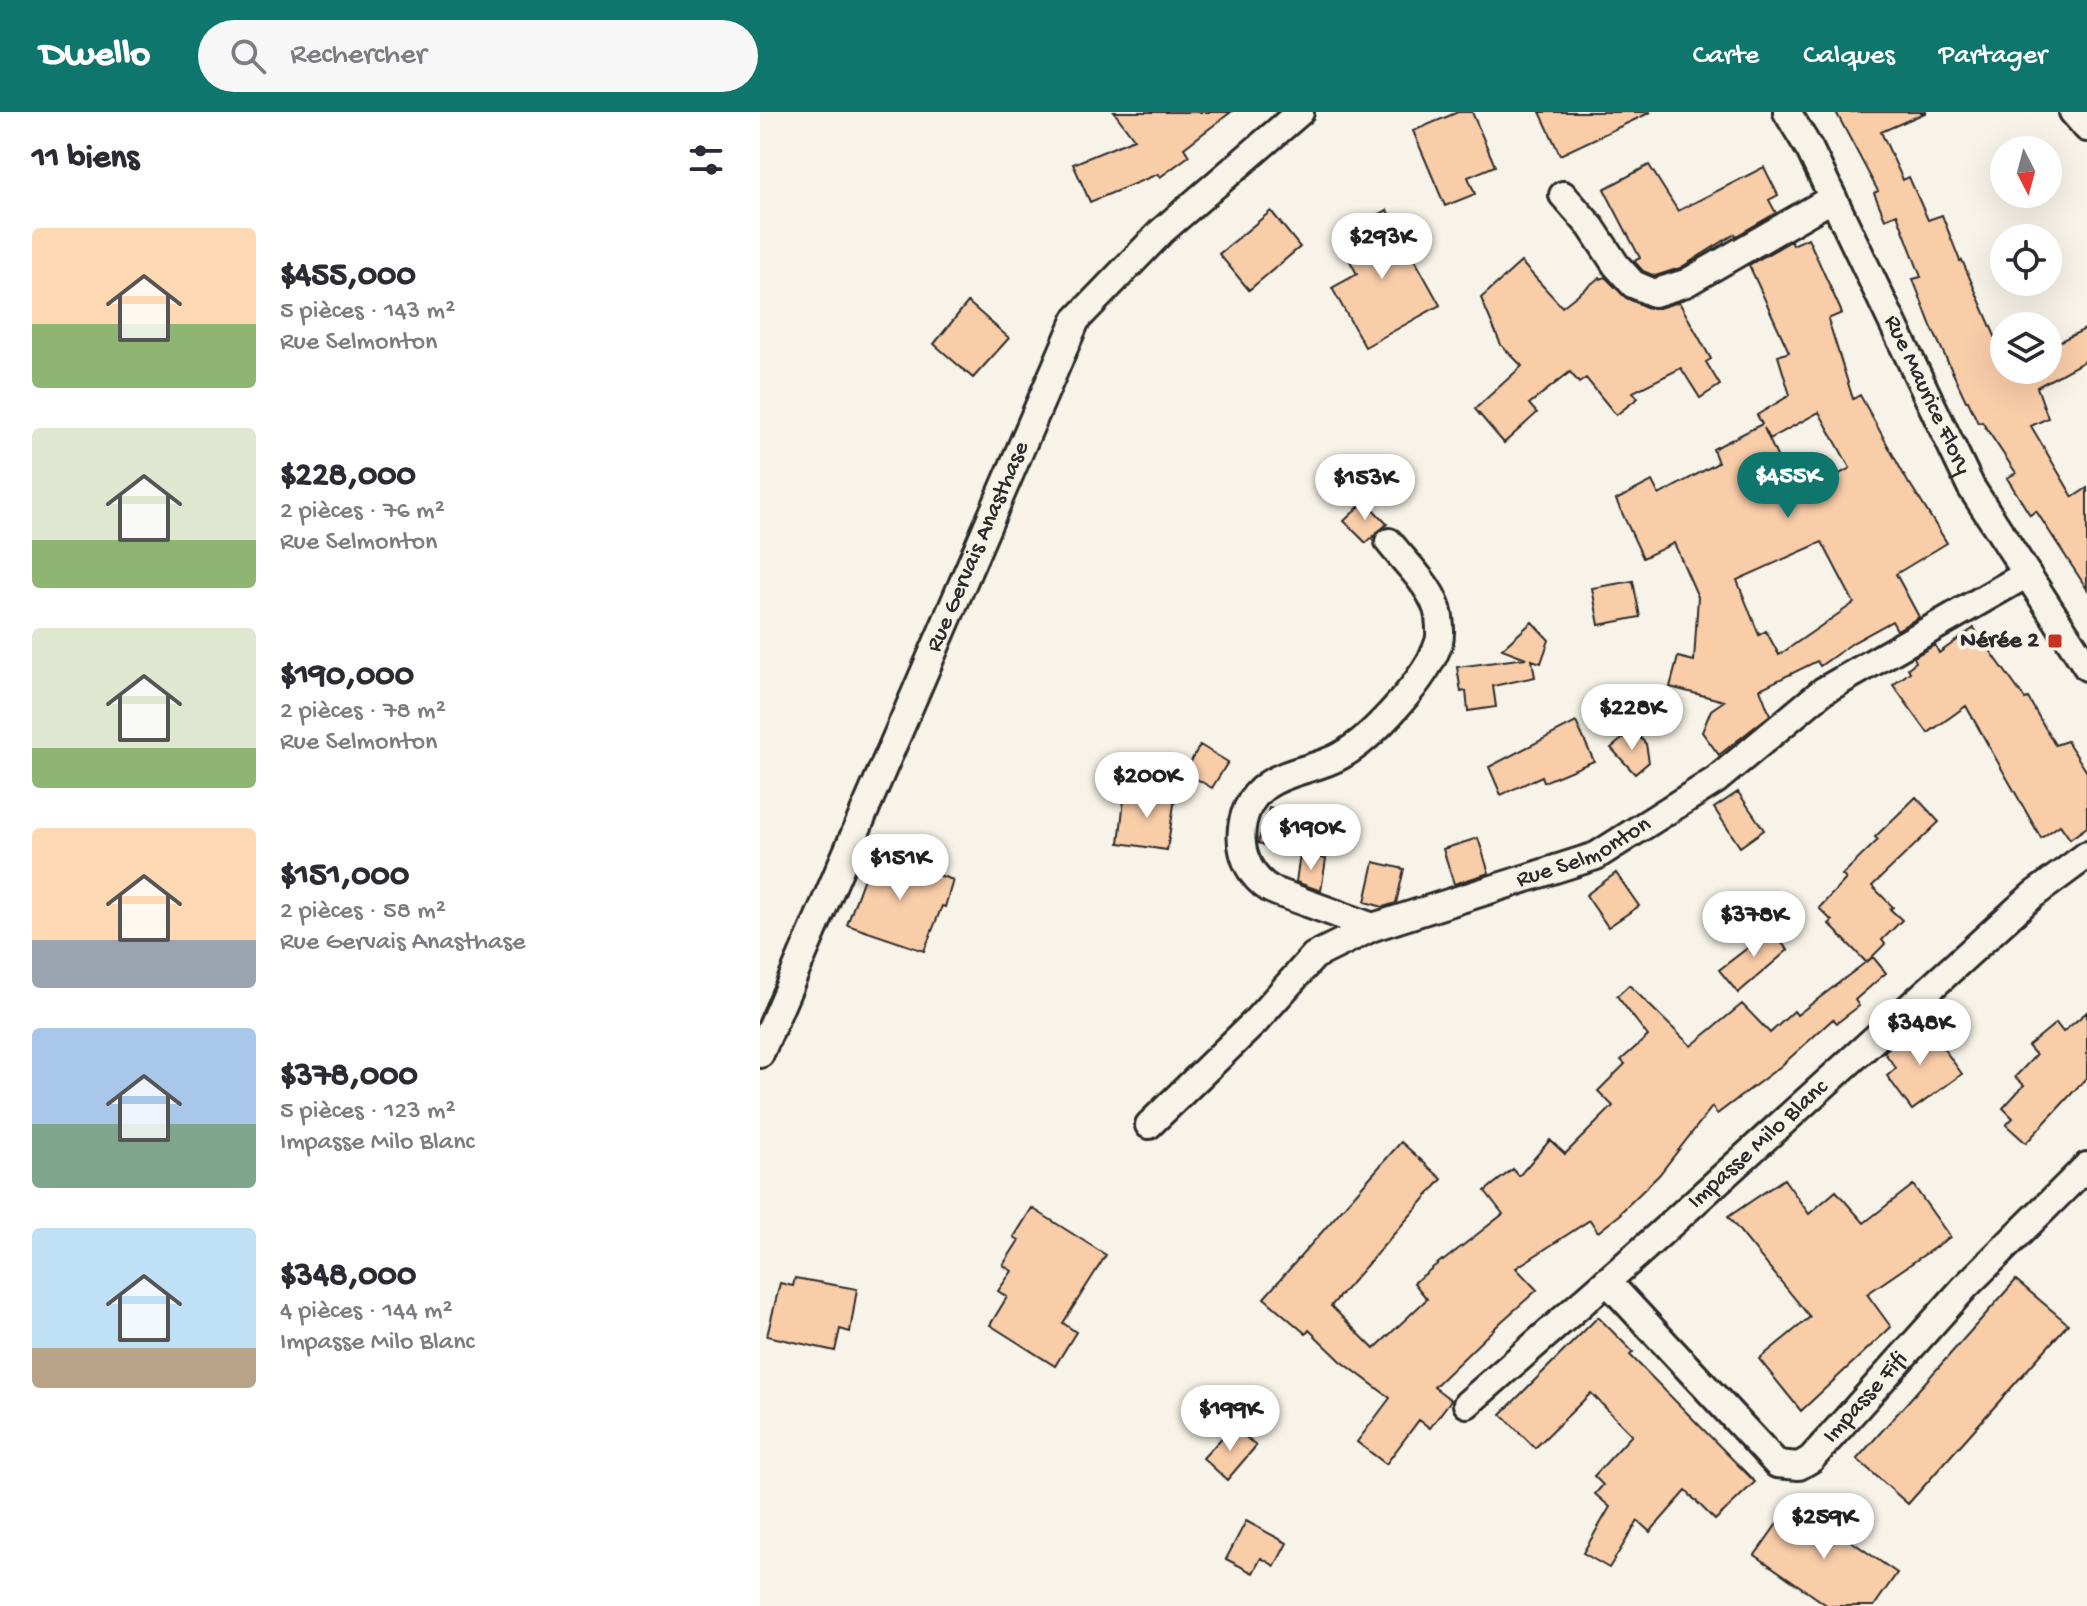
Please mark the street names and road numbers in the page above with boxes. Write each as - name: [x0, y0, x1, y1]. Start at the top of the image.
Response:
- street label: Rue Maurice Flory: [1877, 311, 1978, 480]
- street label: Rue Gervais Anasthase: [920, 437, 1037, 657]
- street label: Rue Selmonton: [1513, 810, 1657, 895]
- street label: Impasse Milo Blanc: [1682, 1073, 1835, 1216]
- street label: Impasse Fifi: [1817, 1346, 1915, 1450]

